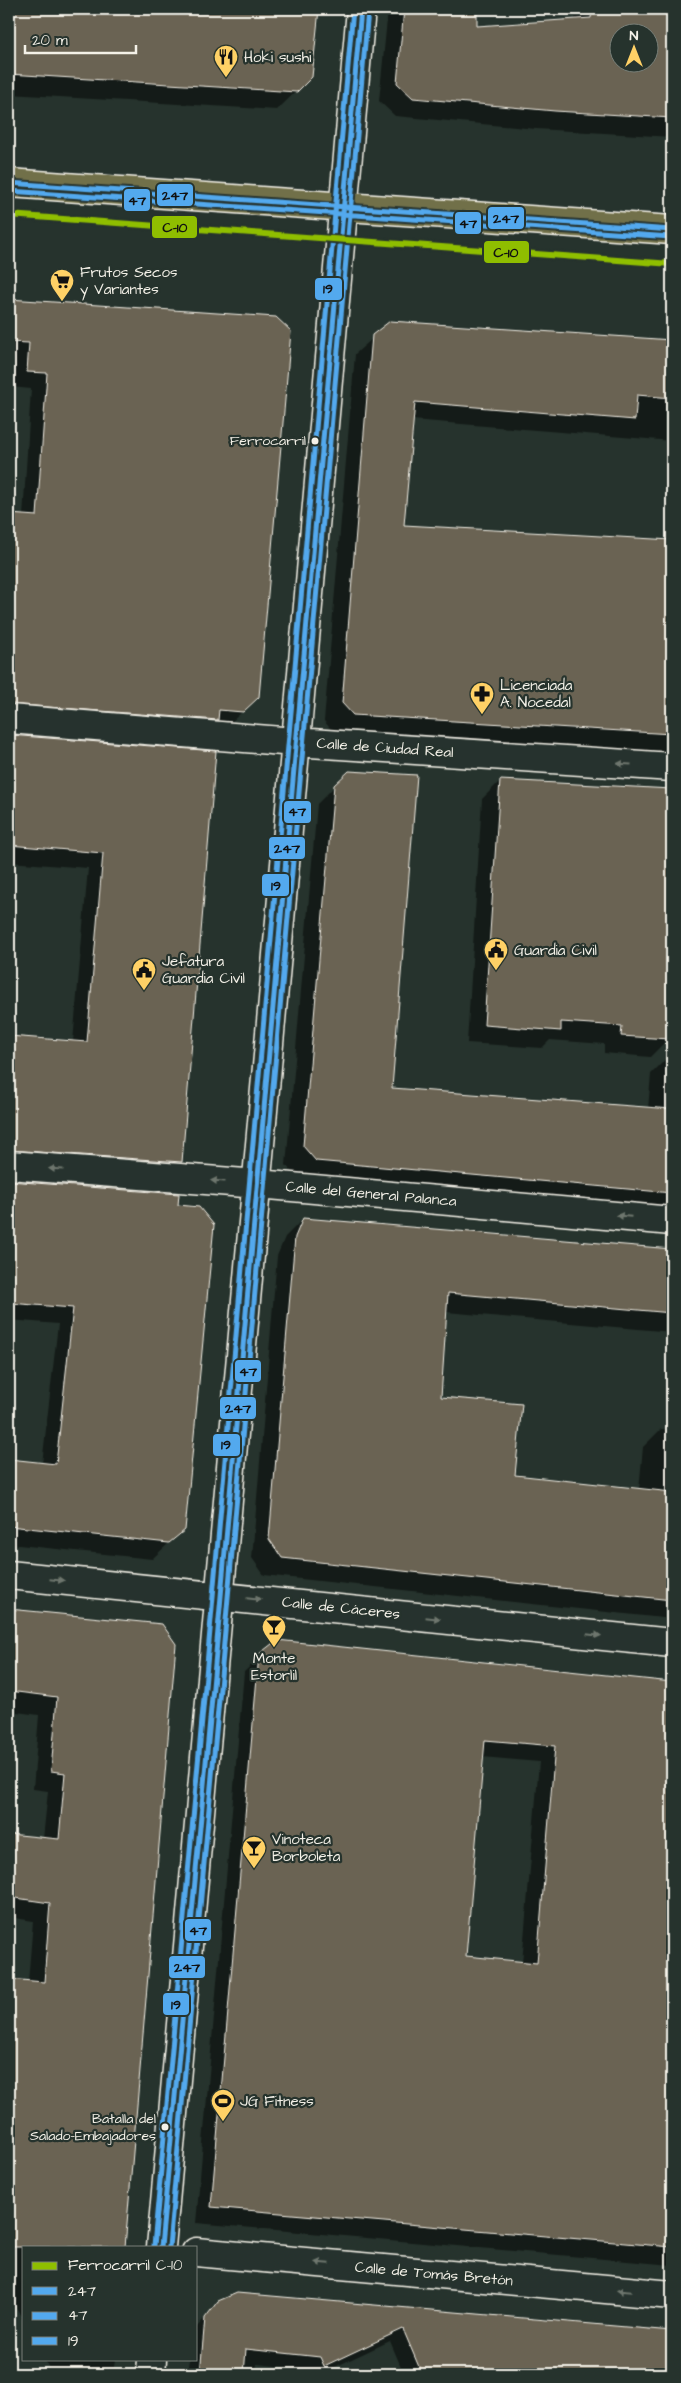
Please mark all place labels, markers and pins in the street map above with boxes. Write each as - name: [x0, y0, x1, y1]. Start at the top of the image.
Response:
- restaurant icon: Hoki sushi: [213, 44, 239, 78]
- place label: Hoki sushi: [244, 47, 312, 68]
- place label: Frutos Secos y Variantes: [80, 262, 178, 301]
- supermarket icon: Frutos Secos y Variantes: [49, 268, 75, 302]
- place label: Ferrocarril: [230, 431, 306, 451]
- marker: Ferrocarril: [310, 436, 320, 446]
- place label: Licenciada A. Nocedal: [500, 675, 573, 713]
- pharmacy icon: Licenciada A. Nocedal: [469, 681, 495, 715]
- public building icon: Guardia Civil: [483, 937, 509, 971]
- place label: Guardia Civil: [514, 940, 597, 961]
- place label: Jefatura Guardia Civil: [162, 951, 245, 989]
- public building icon: Jefatura Guardia Civil: [131, 957, 157, 991]
- bar icon: Monte Estorlil: [261, 1614, 287, 1648]
- place label: Monte Estorlil: [251, 1648, 297, 1686]
- place label: Vinoteca Borboleta: [272, 1829, 341, 1867]
- bar icon: Vinoteca Borboleta: [241, 1835, 267, 1869]
- sports icon: JG Fitness: [210, 2088, 236, 2122]
- place label: JG Fitness: [240, 2091, 314, 2112]
- place label: Batalla del Salado-Embajadores: [30, 2109, 156, 2146]
- marker: Batalla del Salado-Embajadores: [160, 2122, 170, 2132]

